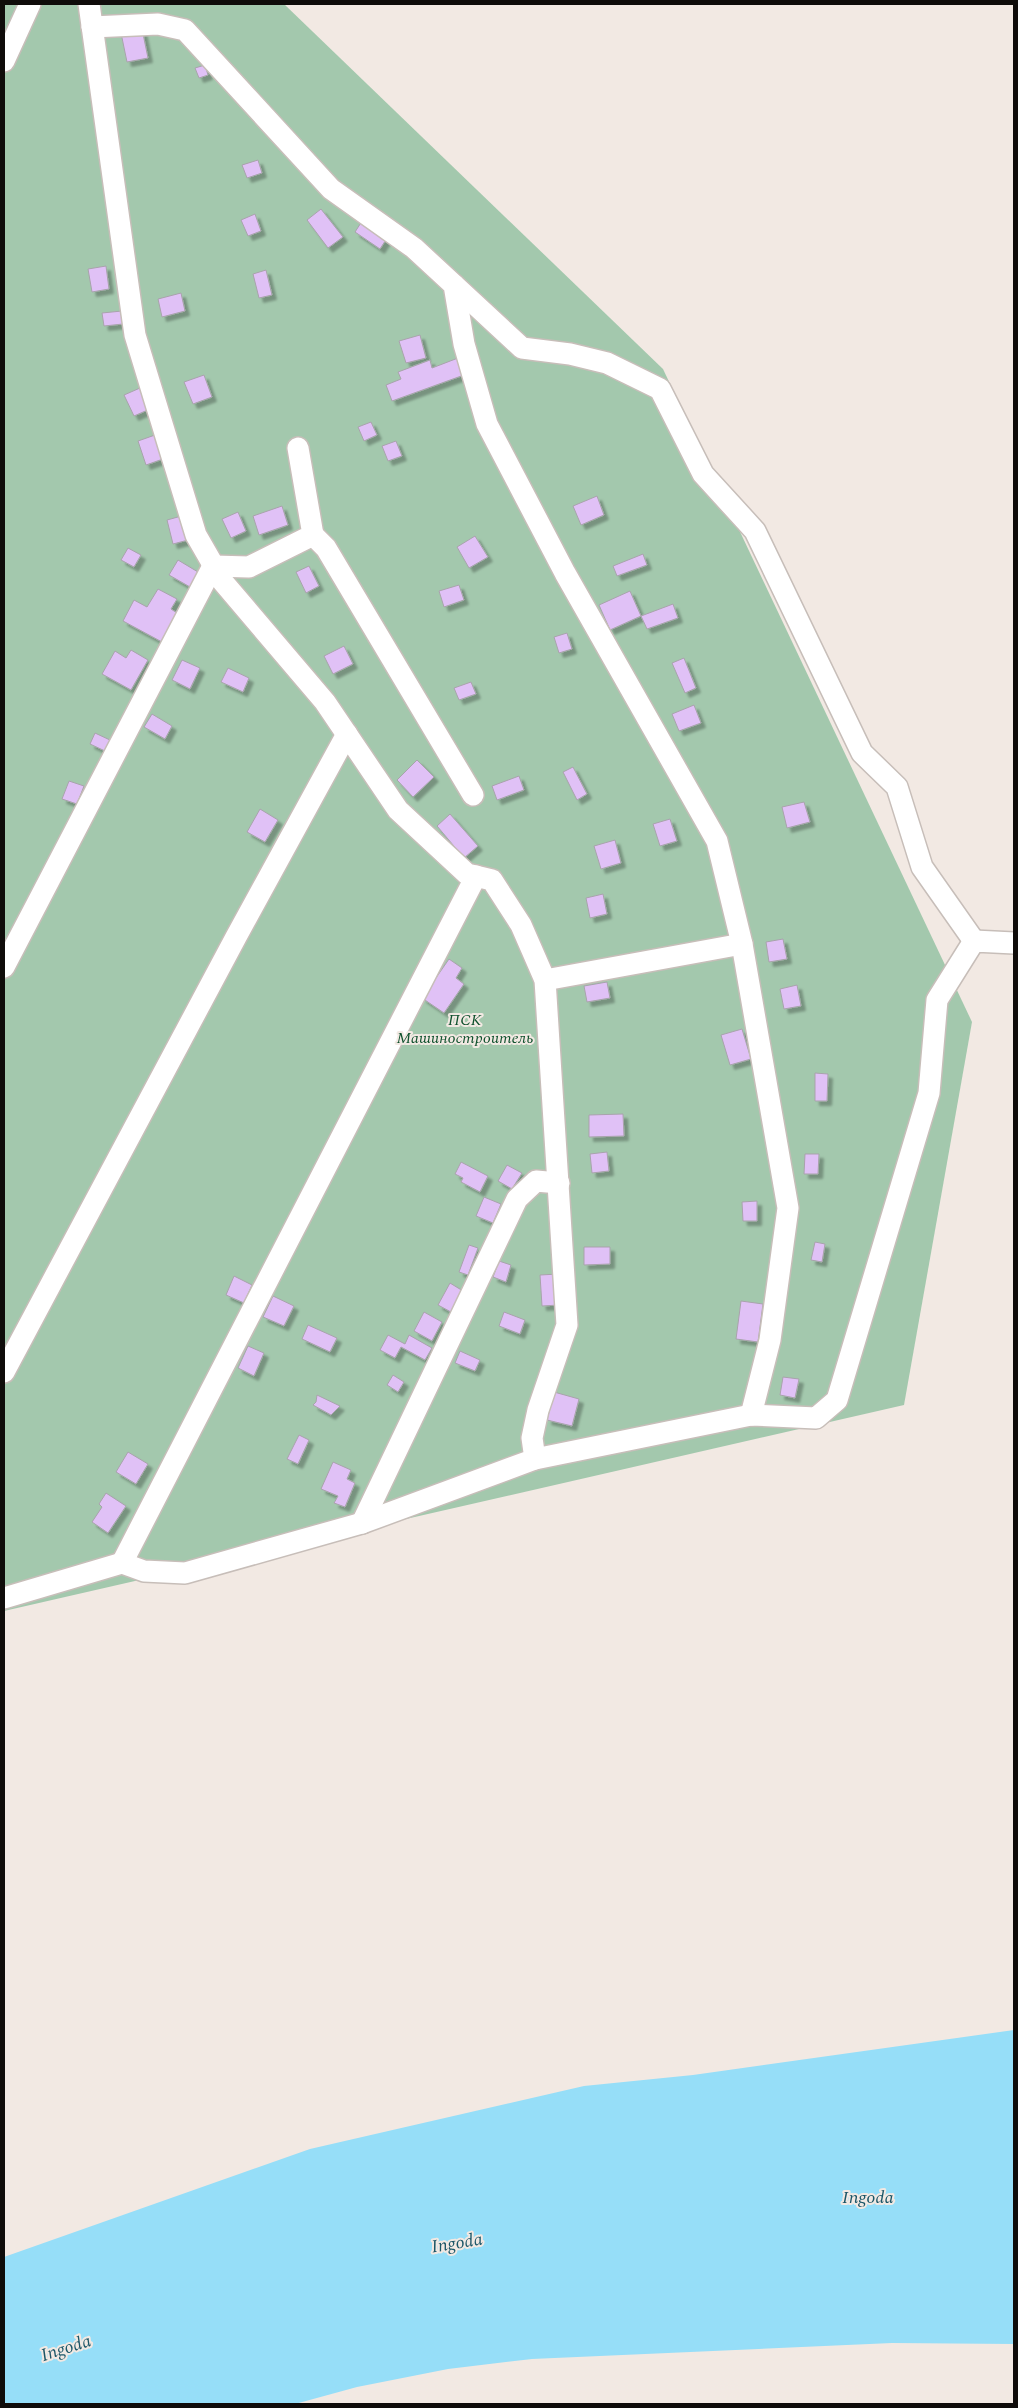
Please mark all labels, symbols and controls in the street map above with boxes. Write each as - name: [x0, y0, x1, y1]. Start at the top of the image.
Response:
- park label: ПСК Машиностроитель: [396, 1008, 534, 1050]
- water label: Ingoda: [842, 2184, 894, 2211]
- water label: Ingoda: [430, 2226, 484, 2260]
- water label: Ingoda: [37, 2327, 95, 2369]

